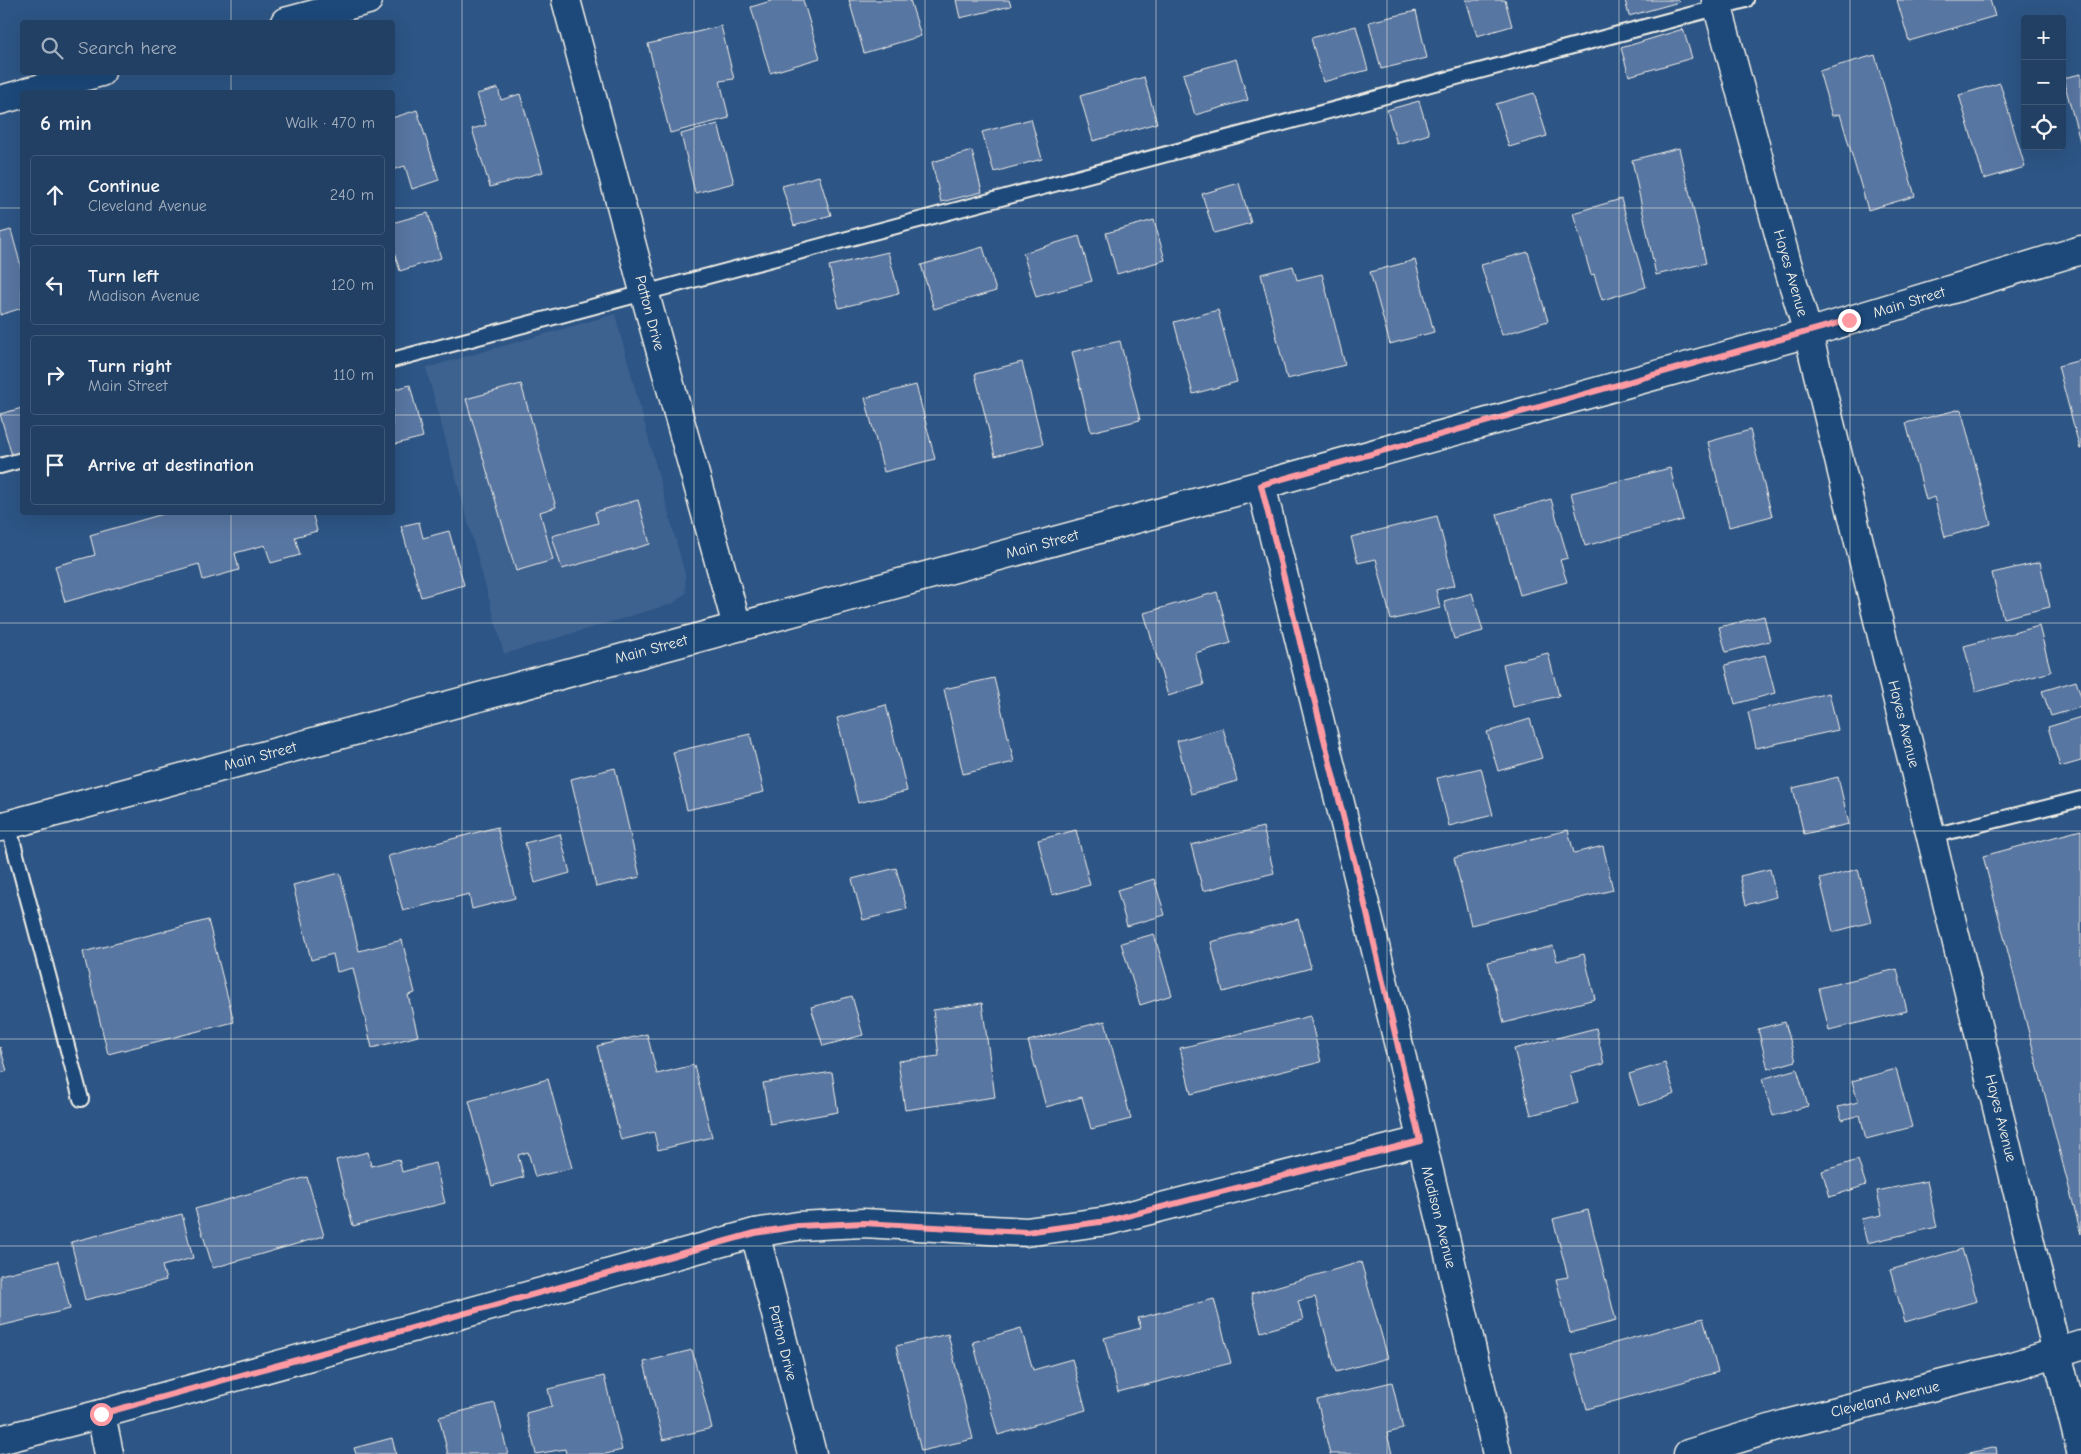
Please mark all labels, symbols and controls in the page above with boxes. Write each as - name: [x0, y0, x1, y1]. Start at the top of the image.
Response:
- map controls: [2021, 15, 2066, 150]
- button: +: [2021, 15, 2066, 60]
- search box: [20, 20, 395, 75]
- icon: search: [38, 34, 66, 62]
- text: Search here: [78, 37, 177, 59]
- button: −: [2021, 60, 2066, 105]
- button: locate: [2021, 105, 2066, 150]
- text: 6 min: [40, 111, 92, 135]
- text: Walk · 470 m: [286, 114, 375, 132]
- text: Continue: [88, 175, 160, 197]
- icon: ahead: [41, 181, 69, 209]
- text: 240 m: [330, 186, 374, 204]
- text: Cleveland Avenue: [88, 197, 207, 215]
- street label: Hayes Avenue: [1770, 227, 1812, 319]
- text: Turn left: [88, 265, 159, 287]
- icon: left: [41, 271, 69, 299]
- street label: Patton Drive: [631, 273, 669, 353]
- text: 120 m: [331, 276, 374, 294]
- street label: Main Street: [1871, 282, 1948, 322]
- text: Madison Avenue: [88, 287, 200, 305]
- route end: [1838, 309, 1861, 332]
- text: Turn right: [88, 355, 172, 377]
- icon: right: [41, 361, 69, 389]
- text: 110 m: [333, 366, 374, 384]
- text: Main Street: [88, 377, 168, 395]
- icon: arrive: [41, 451, 69, 479]
- text: Arrive at destination: [88, 454, 254, 476]
- street label: Main Street: [1004, 525, 1081, 562]
- street label: Main Street: [613, 630, 690, 667]
- street label: Hayes Avenue: [1884, 678, 1924, 770]
- street label: Main Street: [222, 737, 299, 774]
- street label: Hayes Avenue: [1981, 1072, 2021, 1164]
- street label: Madison Avenue: [1418, 1164, 1461, 1270]
- street label: Patton Drive: [765, 1303, 801, 1383]
- street label: Cleveland Avenue: [1829, 1377, 1942, 1421]
- route start: [90, 1403, 113, 1426]

